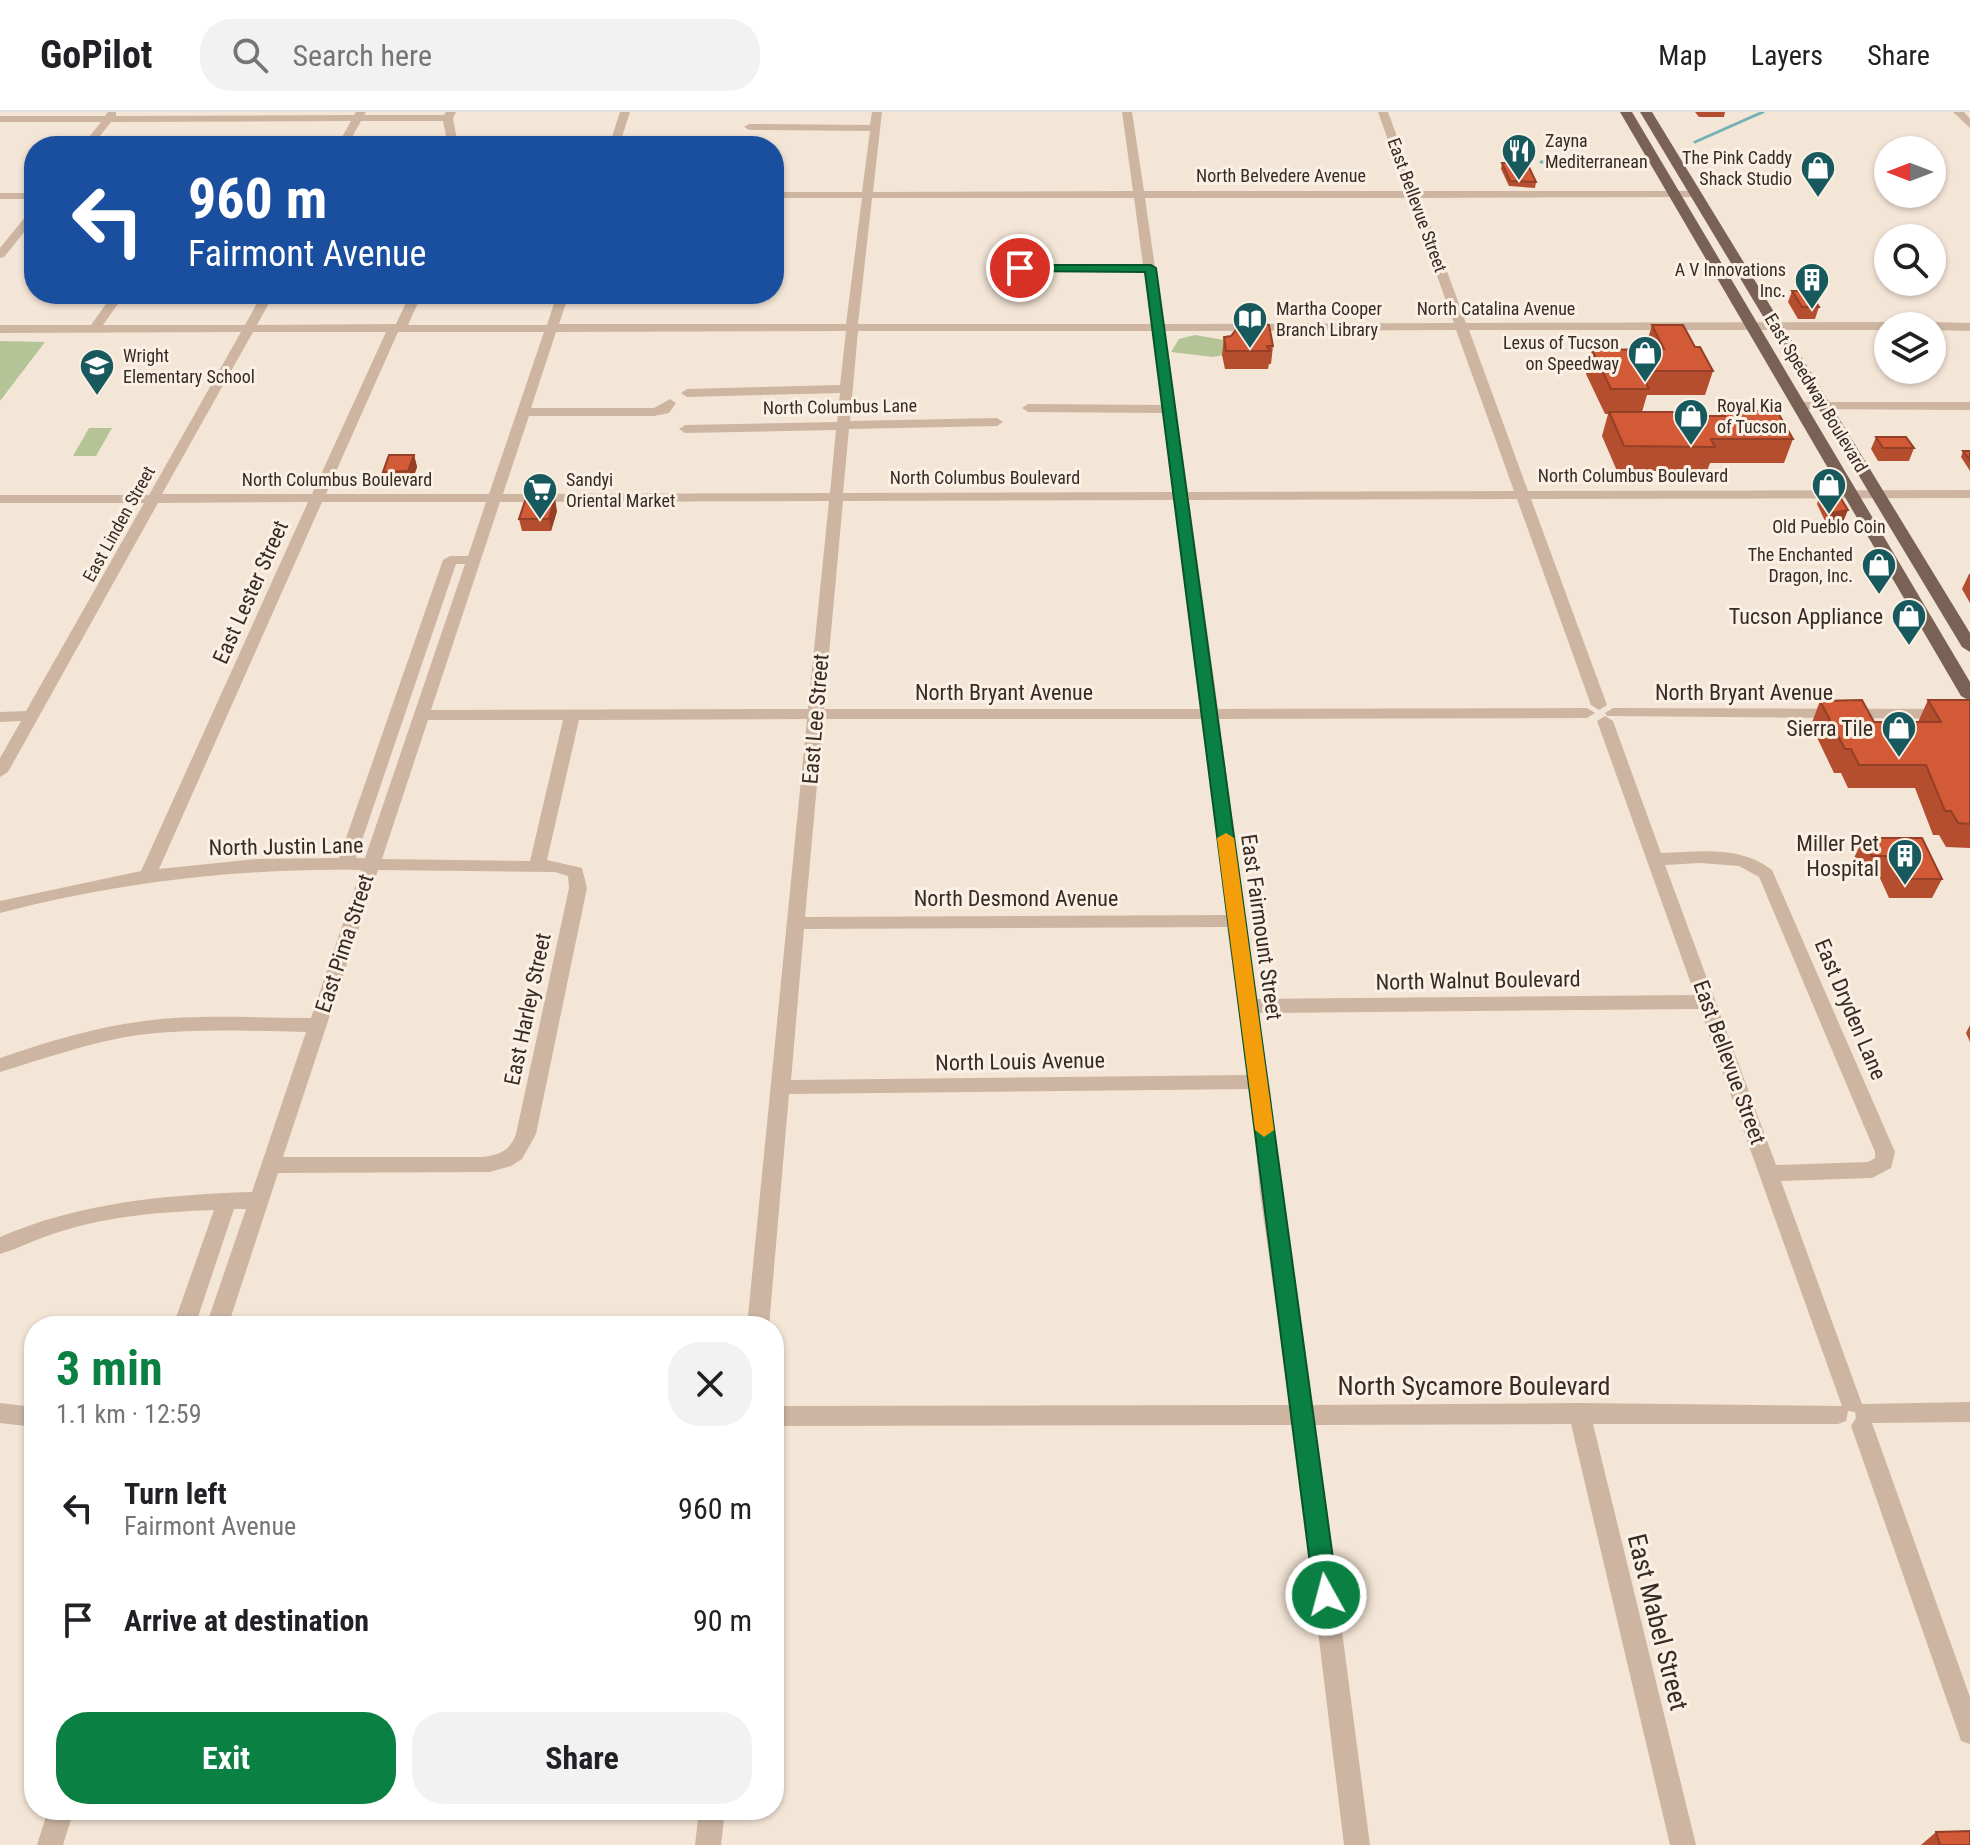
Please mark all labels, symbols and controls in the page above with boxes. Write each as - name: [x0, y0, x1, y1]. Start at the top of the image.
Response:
- search box: [200, 19, 760, 91]
- text: GoPilot: [40, 33, 152, 77]
- icon: search: [228, 33, 272, 77]
- text: Search here: [292, 38, 432, 73]
- text: Map: [1658, 39, 1707, 72]
- text: Layers: [1751, 39, 1823, 72]
- text: Share: [1867, 39, 1930, 72]
- place label: Zayna Mediterranean: [1545, 130, 1648, 172]
- restaurant icon: Zayna Mediterranean: [1500, 132, 1538, 182]
- street label: East Bellevue Street: [1383, 135, 1451, 275]
- north arrow: [1874, 136, 1946, 208]
- map controls: [1874, 136, 1946, 384]
- place label: The Pink Caddy Shack Studio: [1682, 147, 1792, 189]
- shop icon: The Pink Caddy Shack Studio: [1799, 149, 1837, 199]
- street label: North Belvedere Avenue: [1196, 165, 1366, 186]
- text: 960 m: [188, 166, 327, 232]
- icon: left: [56, 168, 160, 272]
- button: search: [1874, 224, 1946, 296]
- text: Fairmont Avenue: [188, 233, 426, 275]
- pin: [986, 234, 1054, 302]
- icon: arrive: [998, 246, 1042, 290]
- place label: A V Innovations Inc.: [1675, 259, 1786, 301]
- building icon: A V Innovations Inc.: [1793, 261, 1831, 311]
- place label: Martha Cooper Branch Library: [1276, 298, 1383, 340]
- street label: North Catalina Avenue: [1417, 298, 1575, 319]
- library icon: Martha Cooper Branch Library: [1231, 300, 1269, 350]
- street label: East Speedway Boulevard: [1761, 310, 1872, 476]
- button: layers: [1874, 312, 1946, 384]
- place label: Lexus of Tucson on Speedway: [1503, 332, 1619, 374]
- shop icon: Lexus of Tucson on Speedway: [1626, 334, 1664, 384]
- place label: Wright Elementary School: [123, 345, 255, 387]
- school or university icon: Wright Elementary School: [78, 347, 116, 397]
- street label: North Columbus Lane: [763, 395, 917, 418]
- place label: Royal Kia of Tucson: [1717, 395, 1787, 437]
- shop icon: Royal Kia of Tucson: [1672, 397, 1710, 447]
- street label: East Linden Street: [78, 462, 159, 585]
- street label: North Columbus Boulevard: [1538, 465, 1728, 486]
- shop icon: Old Pueblo Coin: [1810, 466, 1848, 516]
- street label: North Columbus Boulevard: [890, 467, 1080, 488]
- street label: North Columbus Boulevard: [242, 469, 432, 490]
- place label: Sandyi Oriental Market: [566, 469, 675, 511]
- supermarket icon: Sandyi Oriental Market: [521, 471, 559, 521]
- place label: Old Pueblo Coin: [1772, 516, 1886, 537]
- street label: East Lester Street: [208, 517, 293, 668]
- place label: The Enchanted Dragon, Inc.: [1748, 544, 1853, 586]
- shop icon: The Enchanted Dragon, Inc.: [1860, 546, 1898, 596]
- shop icon: Tucson Appliance: [1890, 597, 1928, 647]
- place label: Tucson Appliance: [1729, 604, 1883, 629]
- street label: East Lee Street: [797, 653, 834, 785]
- street label: North Bryant Avenue: [915, 680, 1093, 705]
- street label: North Bryant Avenue: [1655, 680, 1833, 705]
- shop icon: Sierra Tile: [1880, 709, 1918, 759]
- place label: Sierra Tile: [1786, 716, 1873, 741]
- place label: Miller Pet Hospital: [1796, 831, 1879, 881]
- street label: East Fairmount Street: [1236, 832, 1287, 1022]
- street label: North Justin Lane: [208, 833, 364, 860]
- building icon: Miller Pet Hospital: [1886, 837, 1924, 887]
- street label: East Pima Street: [310, 871, 379, 1016]
- street label: North Desmond Avenue: [914, 886, 1118, 911]
- street label: East Harley Street: [499, 931, 556, 1087]
- street label: East Dryden Lane: [1810, 935, 1891, 1083]
- street label: North Walnut Boulevard: [1375, 966, 1581, 995]
- street label: East Bellevue Street: [1688, 977, 1771, 1148]
- street label: North Louis Avenue: [935, 1048, 1105, 1075]
- text: 3 min: [56, 1340, 163, 1397]
- button: close: [668, 1342, 752, 1426]
- street label: North Sycamore Boulevard: [1338, 1371, 1610, 1401]
- text: 1.1 km · 12:59: [56, 1399, 201, 1429]
- text: Turn left: [124, 1476, 227, 1511]
- icon: left: [56, 1486, 100, 1530]
- text: 960 m: [678, 1491, 752, 1526]
- text: Fairmont Avenue: [124, 1511, 296, 1541]
- street label: East Mabel Street: [1622, 1531, 1694, 1713]
- position arrow: [1284, 1553, 1368, 1637]
- icon: arrive: [56, 1598, 100, 1642]
- text: Arrive at destination: [124, 1603, 369, 1638]
- text: 90 m: [693, 1603, 752, 1638]
- button: Exit: [56, 1712, 396, 1804]
- button: Share: [412, 1712, 752, 1804]

